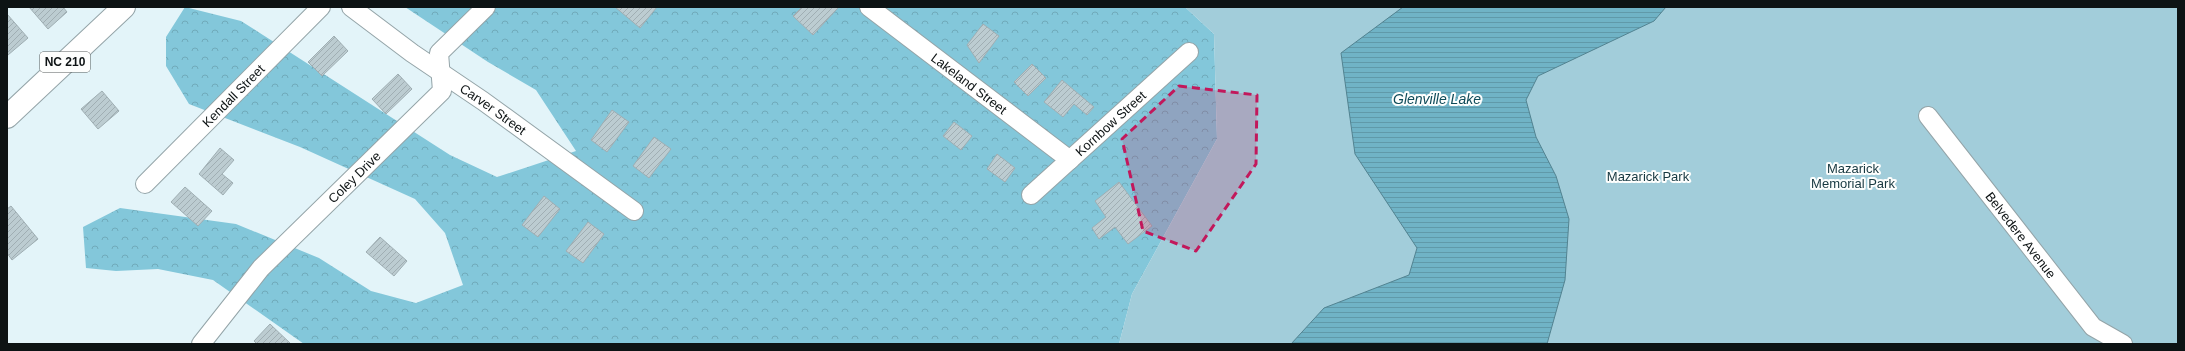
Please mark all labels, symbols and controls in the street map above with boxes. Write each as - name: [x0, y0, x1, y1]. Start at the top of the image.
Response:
- street label: Lakeland Street: [928, 50, 1010, 117]
- road number: NC 210: [40, 52, 90, 72]
- street label: Kendall Street: [199, 61, 268, 130]
- street label: Carver Street: [457, 80, 529, 138]
- street label: Kornbow Street: [1072, 87, 1149, 159]
- water label: Glenville Lake: [1393, 91, 1481, 107]
- street label: Coley Drive: [325, 148, 383, 206]
- park label: Mazarick Memorial Park: [1811, 161, 1895, 191]
- park label: Mazarick Park: [1607, 169, 1690, 184]
- street label: Belvedere Avenue: [1983, 189, 2059, 281]

